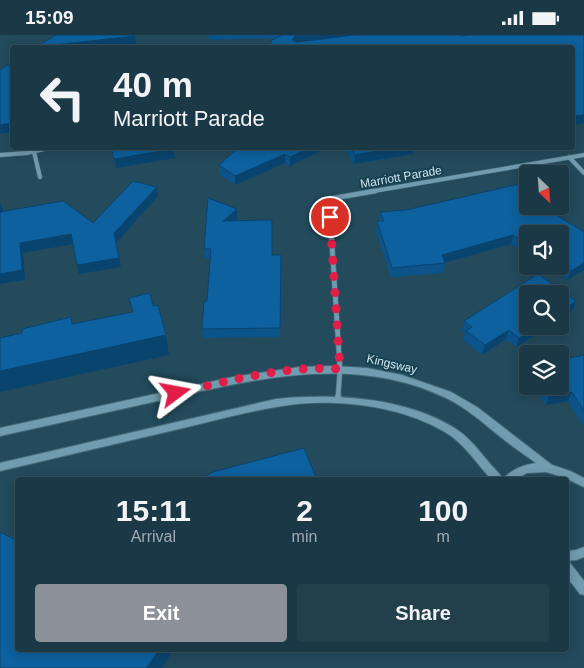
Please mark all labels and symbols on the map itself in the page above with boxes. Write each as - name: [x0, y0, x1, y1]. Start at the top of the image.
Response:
- street label: Marriott Parade: [359, 163, 443, 191]
- north arrow: [519, 165, 569, 215]
- pin: [309, 196, 351, 238]
- street label: Kingsway: [365, 351, 419, 377]
- position arrow: [149, 366, 201, 418]

